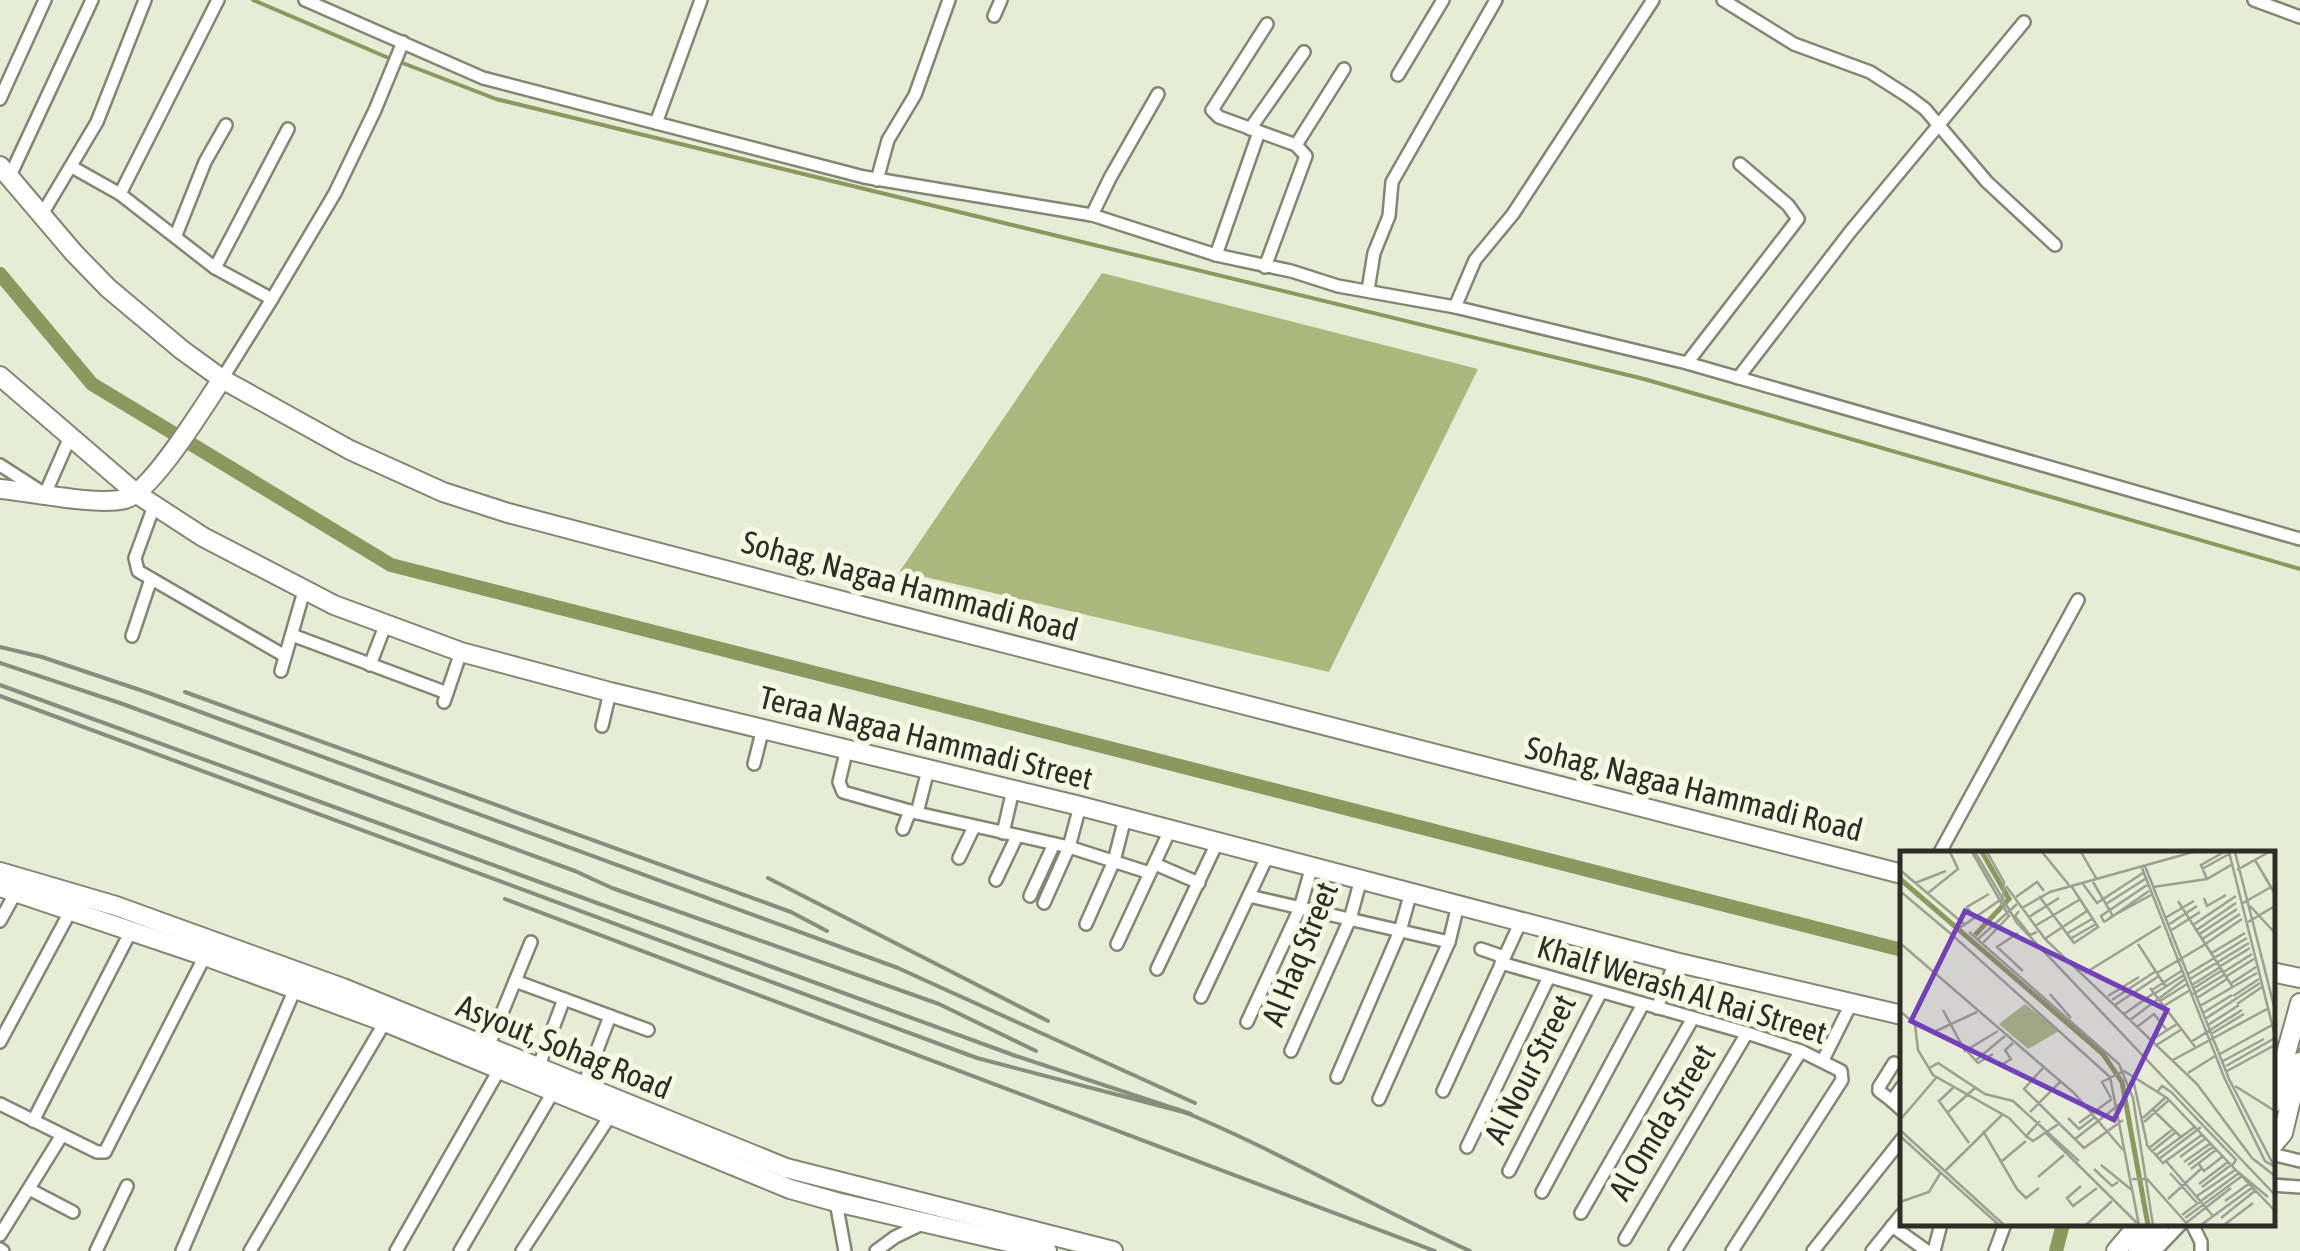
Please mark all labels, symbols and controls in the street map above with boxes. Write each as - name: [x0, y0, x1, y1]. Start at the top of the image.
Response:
- street label: Sohag, Nagaa Hammadi Road: [738, 523, 1082, 648]
- street label: Teraa Nagaa Hammadi Street: [756, 678, 1097, 797]
- street label: Sohag, Nagaa Hammadi Road: [1522, 729, 1867, 848]
- inset map: [1900, 851, 2275, 1226]
- street label: Al Haq Street: [1254, 877, 1345, 1031]
- street label: Khalf Werash Al Rai Street: [1533, 928, 1831, 1051]
- street label: Asyout, Sohag Road: [452, 987, 677, 1106]
- street label: Al Nour Street: [1476, 988, 1583, 1149]
- street label: Al Omda Street: [1601, 1037, 1722, 1206]

